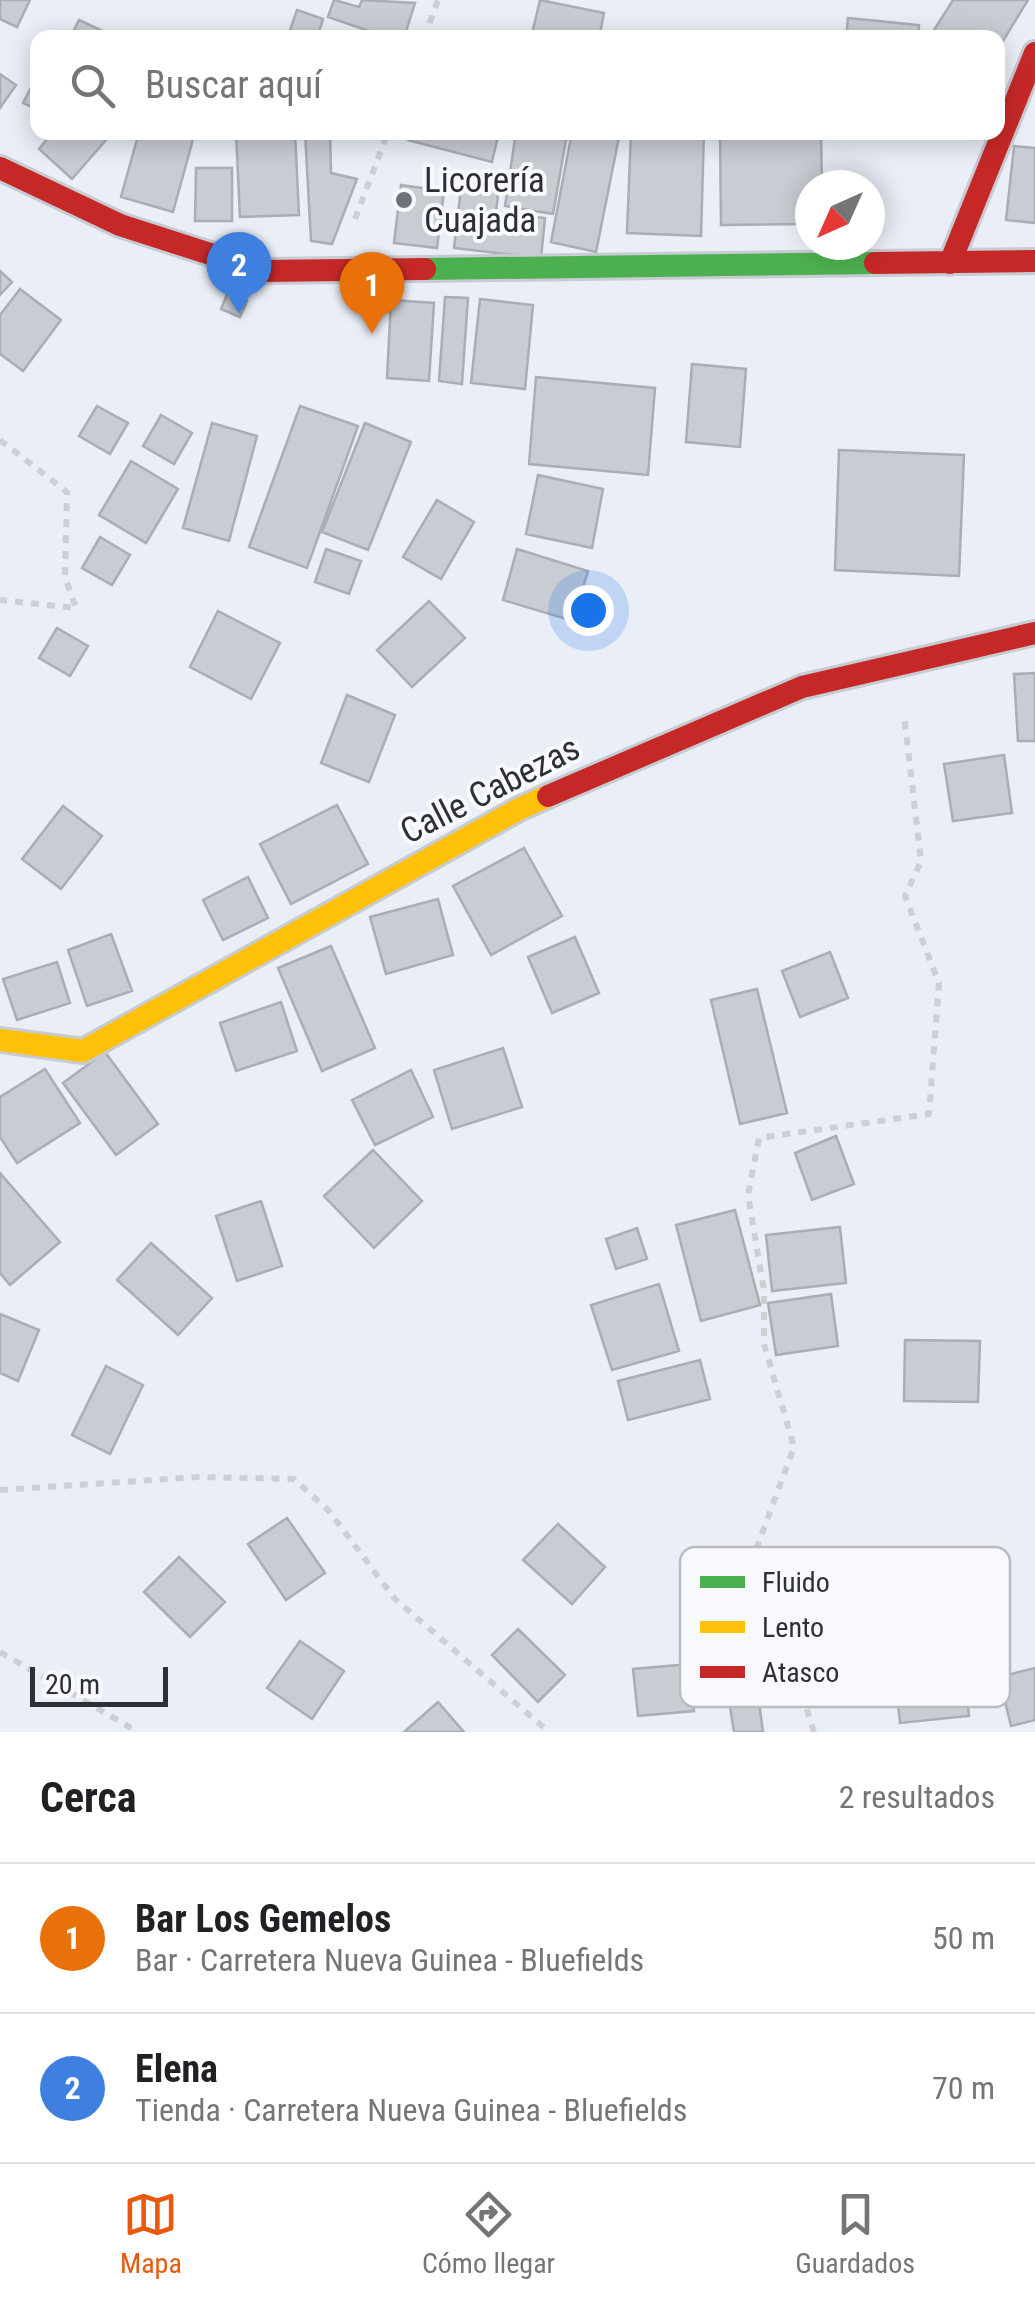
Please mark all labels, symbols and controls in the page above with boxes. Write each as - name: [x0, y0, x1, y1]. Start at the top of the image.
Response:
- search box: [30, 30, 1005, 140]
- icon: search: [65, 58, 120, 113]
- text: Buscar aquí: [145, 63, 322, 107]
- place label: Licorería Cuajada: [424, 160, 545, 241]
- north arrow: [795, 170, 885, 260]
- marker: Licorería Cuajada: [393, 189, 415, 211]
- pin: 2: [206, 232, 272, 314]
- pin: 1: [340, 252, 404, 334]
- your location: [563, 585, 614, 636]
- street label: Calle Cabezas: [394, 727, 586, 853]
- legend: [680, 1547, 1010, 1707]
- text: Fluido: [762, 1566, 830, 1599]
- text: Lento: [762, 1611, 824, 1644]
- text: Atasco: [762, 1656, 839, 1689]
- scale bar: [30, 1662, 168, 1706]
- text: 20 m: [45, 1668, 100, 1701]
- text: Cerca: [40, 1773, 137, 1822]
- text: 2 resultados: [839, 1778, 995, 1816]
- text: Bar Los Gemelos: [135, 1897, 391, 1941]
- text: 1: [64, 1919, 81, 1957]
- text: 50 m: [932, 1919, 995, 1957]
- text: Bar · Carretera Nueva Guinea - Bluefields: [135, 1941, 644, 1979]
- text: Elena: [135, 2047, 218, 2091]
- text: 2: [64, 2069, 81, 2107]
- text: 70 m: [932, 2069, 995, 2107]
- text: Tienda · Carretera Nueva Guinea - Bluefields: [135, 2091, 687, 2129]
- tab: Mapa: [120, 2187, 182, 2280]
- tab: Cómo llegar: [422, 2187, 555, 2280]
- tab: Guardados: [795, 2187, 915, 2280]

